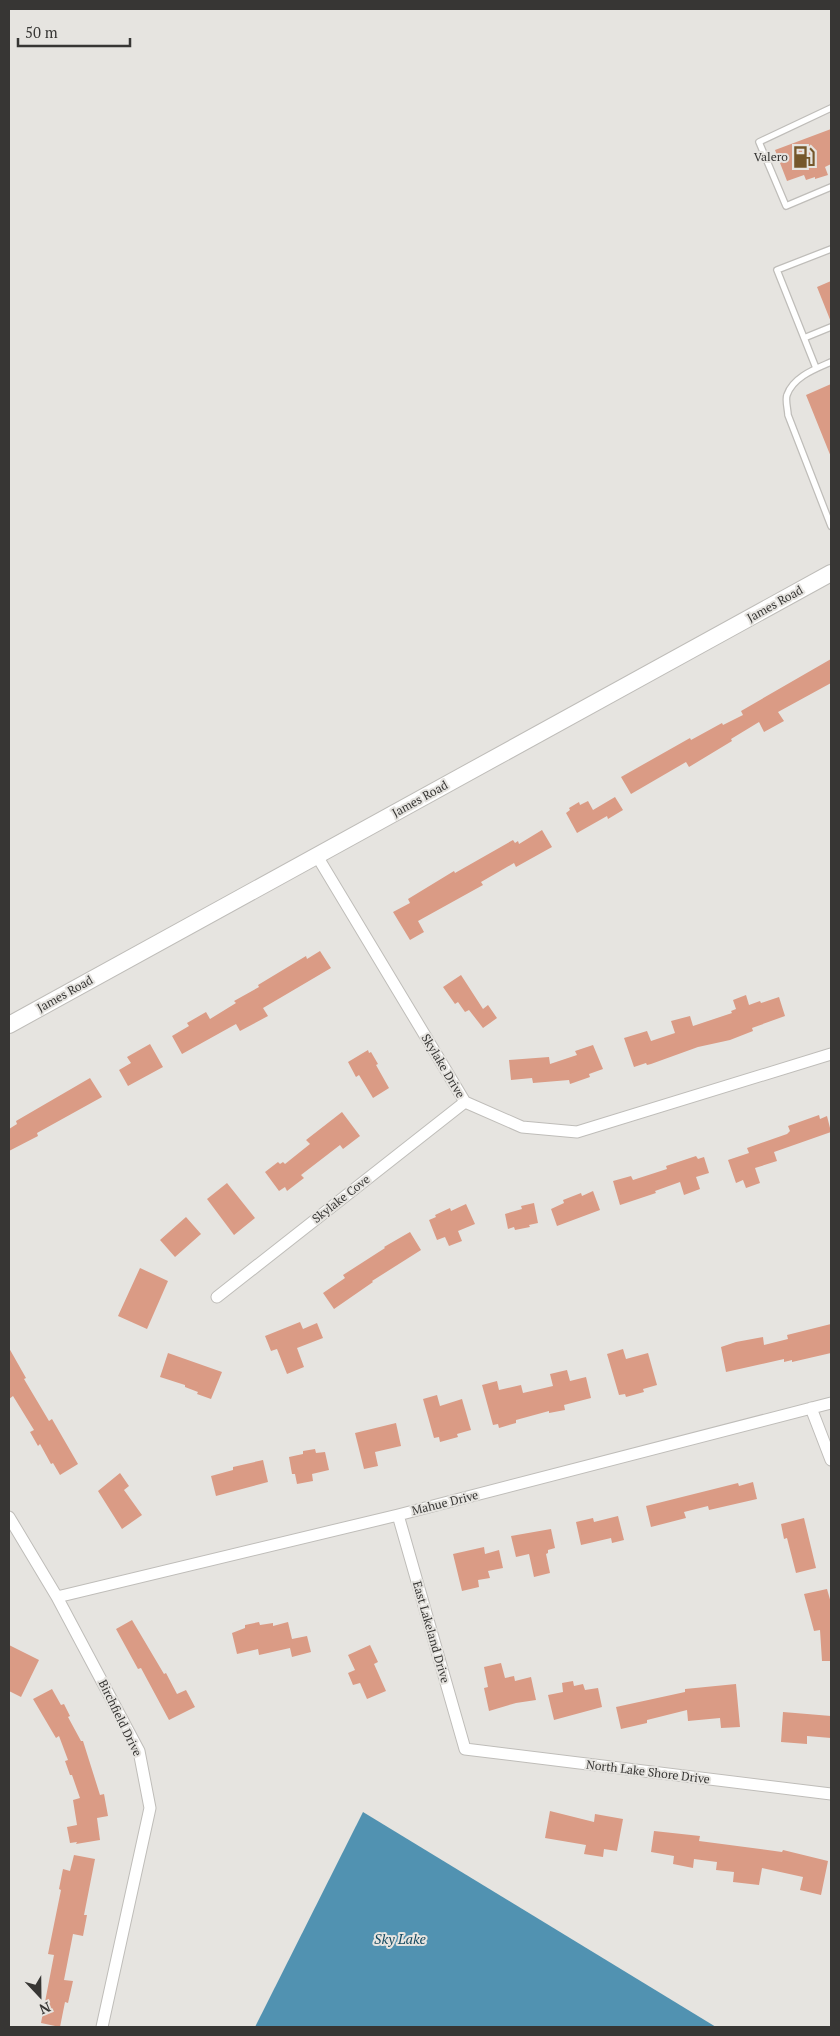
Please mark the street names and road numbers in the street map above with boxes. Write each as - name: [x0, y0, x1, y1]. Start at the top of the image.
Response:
- street label: James Road: [744, 582, 806, 625]
- street label: James Road: [389, 777, 451, 820]
- street label: James Road: [34, 972, 96, 1015]
- street label: Skylake Drive: [418, 1031, 468, 1100]
- street label: Skylake Cove: [309, 1171, 373, 1226]
- street label: Mahue Drive: [410, 1487, 480, 1518]
- street label: East Lakeland Drive: [410, 1579, 453, 1685]
- street label: Birchfield Drive: [95, 1677, 145, 1758]
- street label: North Lake Shore Drive: [585, 1756, 711, 1787]

